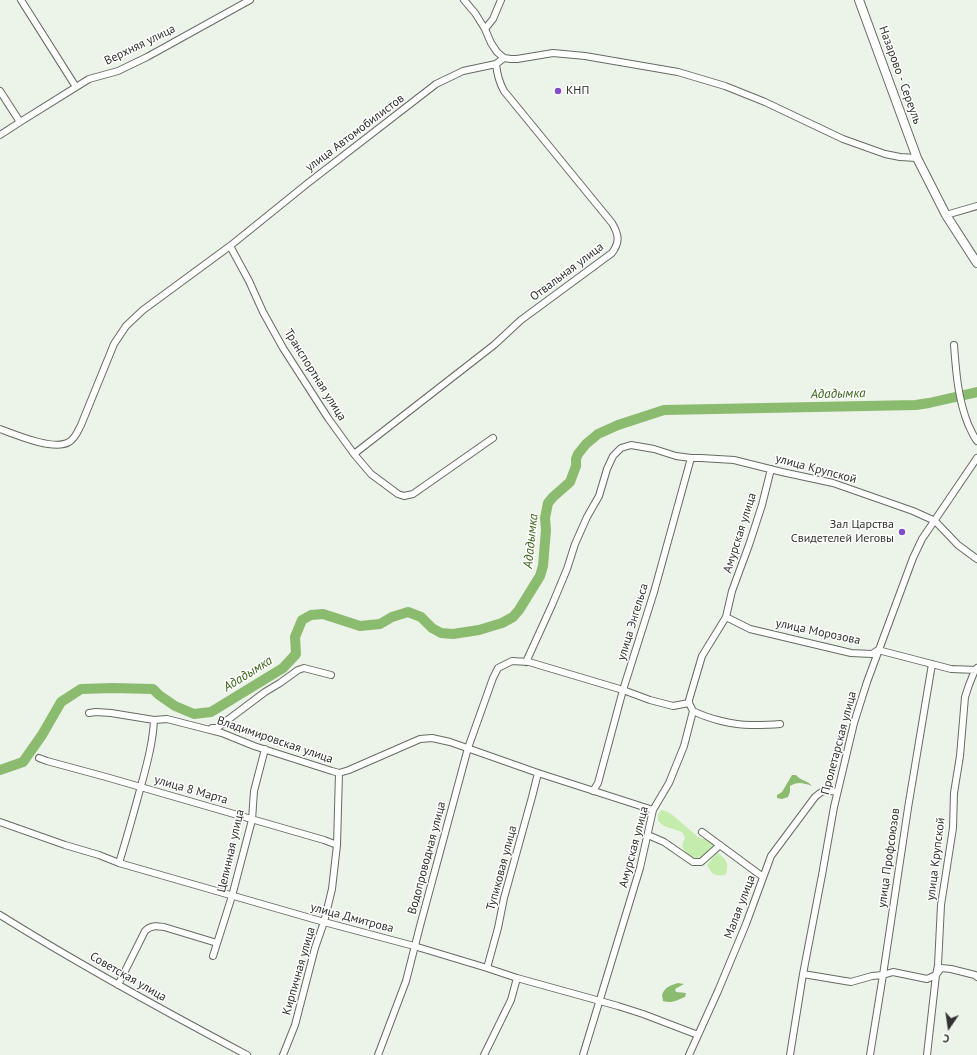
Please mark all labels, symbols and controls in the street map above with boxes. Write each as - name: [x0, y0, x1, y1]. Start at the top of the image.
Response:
- street label: Верхняя улица: [102, 22, 178, 68]
- street label: Назарово - Сереуль: [876, 24, 924, 126]
- place label: КНП: [566, 84, 589, 98]
- marker: КНП: [553, 86, 563, 96]
- street label: улица Автомобилистов: [303, 91, 407, 175]
- street label: Отвальная улица: [527, 240, 607, 304]
- street label: Транспортная улица: [281, 326, 349, 424]
- water label: Ададымка: [810, 386, 866, 402]
- street label: улица Крупской: [774, 451, 858, 487]
- street label: Амурская улица: [720, 491, 760, 575]
- water label: Ададымка: [520, 513, 542, 569]
- place label: Зал Царства Свидетелей Иеговы: [791, 518, 894, 546]
- marker: Зал Царства Свидетелей Иеговы: [897, 527, 907, 537]
- street label: улица Энгельса: [614, 582, 652, 662]
- street label: улица Морозова: [774, 616, 862, 648]
- water label: Ададымка: [221, 653, 275, 695]
- street label: Пролетарская улица: [818, 690, 860, 796]
- street label: Владимировская улица: [215, 713, 335, 767]
- street label: улица 8 Марта: [153, 773, 229, 807]
- street label: Водопроводная улица: [405, 800, 449, 916]
- street label: Амурская улица: [616, 805, 652, 889]
- street label: улица Профсоюзов: [875, 807, 903, 909]
- street label: Целинная улица: [214, 808, 248, 894]
- street label: улица Крупской: [924, 817, 948, 901]
- street label: Тупиковая улица: [484, 824, 520, 912]
- street label: Малая улица: [721, 873, 759, 941]
- street label: улица Дмитрова: [309, 900, 395, 936]
- street label: Кирпичная улица: [280, 925, 318, 1017]
- street label: Советская улица: [87, 949, 169, 1005]
- north arrow: [929, 1007, 969, 1047]
- text: С: [942, 1031, 951, 1046]

